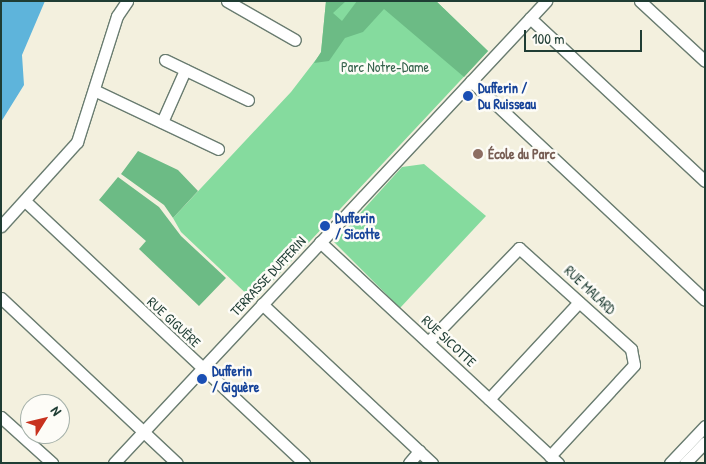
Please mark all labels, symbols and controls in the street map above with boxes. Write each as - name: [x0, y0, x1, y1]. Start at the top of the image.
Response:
- scale bar: [526, 20, 644, 52]
- text: 100 m: [532, 28, 565, 49]
- park label: Parc Notre-Dame: [341, 59, 429, 75]
- place label: Dufferin / Du Ruisseau: [478, 80, 536, 112]
- marker: Dufferin / Du Ruisseau: [462, 90, 474, 102]
- place label: École du Parc: [488, 146, 555, 162]
- marker: École du Parc: [472, 148, 484, 160]
- place label: Dufferin / Sicotte: [335, 210, 380, 242]
- marker: Dufferin / Sicotte: [319, 220, 331, 232]
- street label: TERRASSE DUFFERIN: [227, 233, 309, 319]
- street label: RUE MALARD: [561, 262, 619, 318]
- street label: RUE GIGUÈRE: [144, 293, 204, 351]
- street label: RUE SICOTTE: [418, 312, 480, 370]
- place label: Dufferin / Giguère: [212, 363, 259, 396]
- marker: Dufferin / Giguère: [196, 373, 208, 385]
- north arrow: [20, 394, 70, 444]
- text: N: [47, 402, 67, 419]

